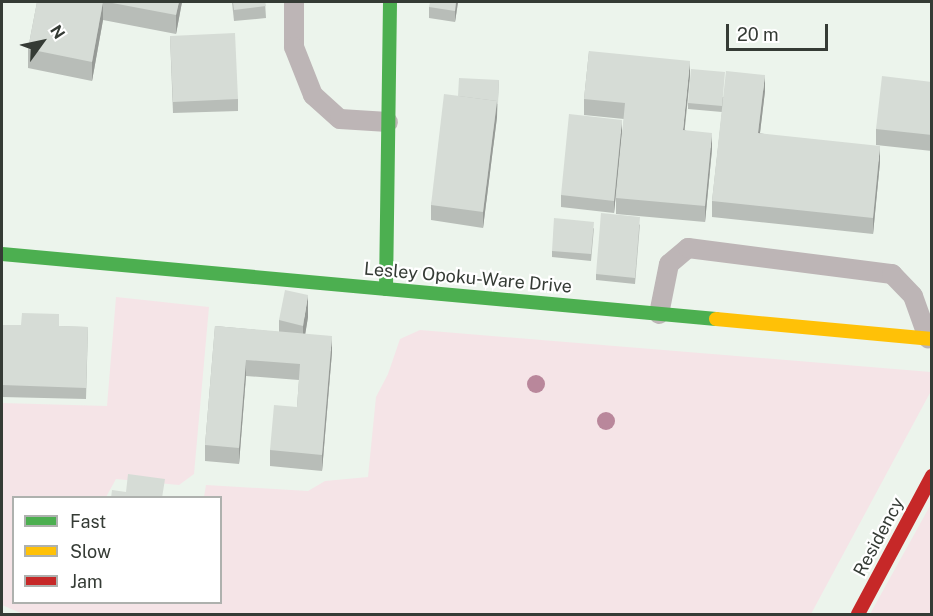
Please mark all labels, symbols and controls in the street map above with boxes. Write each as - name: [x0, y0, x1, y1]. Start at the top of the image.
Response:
- north arrow: [12, 12, 72, 72]
- scale bar: [729, 12, 831, 50]
- text: N: [46, 21, 69, 42]
- text: 20 m: [737, 24, 779, 45]
- street label: Lesley Opoku-Ware Drive: [363, 258, 573, 298]
- street label: Residency: [849, 494, 909, 580]
- legend: [12, 496, 222, 604]
- text: Fast: [70, 511, 106, 532]
- text: Slow: [70, 541, 111, 562]
- text: Jam: [70, 571, 103, 592]

